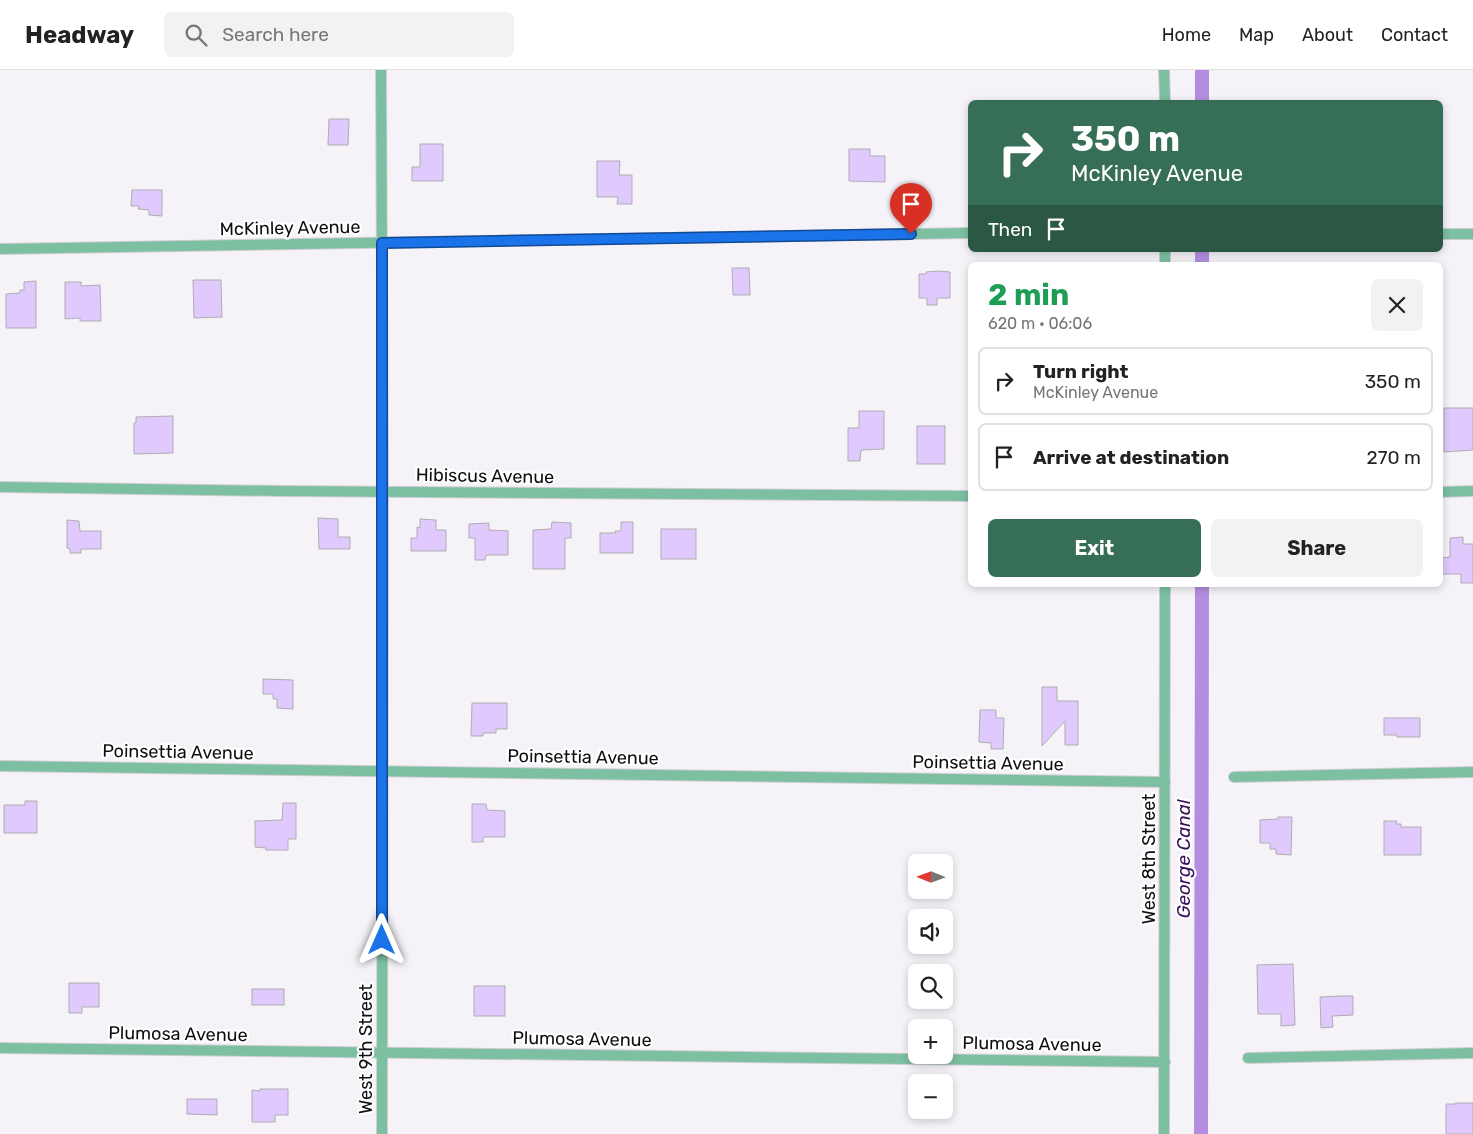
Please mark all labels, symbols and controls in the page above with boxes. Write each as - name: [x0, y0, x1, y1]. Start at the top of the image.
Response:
- search box: [164, 12, 514, 57]
- text: Headway: [25, 21, 134, 49]
- icon: search: [182, 21, 210, 49]
- text: Search here: [222, 23, 329, 46]
- text: Home: [1162, 24, 1211, 46]
- text: Map: [1239, 24, 1274, 46]
- text: About: [1302, 24, 1353, 46]
- text: Contact: [1381, 24, 1448, 46]
- text: 350 m: [1071, 118, 1180, 160]
- icon: right: [988, 120, 1053, 185]
- text: McKinley Avenue: [1071, 160, 1243, 187]
- pin: [890, 183, 932, 234]
- icon: arrive: [897, 190, 925, 218]
- icon: arrive: [1042, 215, 1070, 243]
- street label: McKinley Avenue: [219, 216, 361, 240]
- text: Then: [988, 218, 1032, 241]
- text: 2 min: [988, 277, 1069, 313]
- button: close: [1371, 279, 1423, 331]
- text: 620 m · 06:06: [988, 314, 1092, 333]
- text: Turn right: [1033, 360, 1128, 383]
- icon: right: [990, 367, 1018, 395]
- text: 350 m: [1365, 370, 1421, 393]
- text: McKinley Avenue: [1033, 383, 1158, 402]
- icon: arrive: [990, 443, 1018, 471]
- text: Arrive at destination: [1033, 446, 1229, 469]
- text: 270 m: [1366, 446, 1421, 469]
- street label: Hibiscus Avenue: [416, 464, 554, 488]
- button: Exit: [988, 519, 1201, 577]
- button: Share: [1211, 519, 1423, 577]
- street label: Poinsettia Avenue: [102, 740, 254, 764]
- street label: Poinsettia Avenue: [507, 745, 659, 769]
- street label: Poinsettia Avenue: [912, 751, 1064, 775]
- street label: West 8th Street: [1138, 794, 1160, 924]
- water label: George Canal: [1172, 799, 1195, 919]
- north arrow: [908, 854, 952, 899]
- map controls: [908, 854, 953, 1119]
- button: sound: [908, 909, 953, 954]
- position arrow: [355, 913, 407, 965]
- button: search: [908, 964, 953, 1009]
- street label: West 9th Street: [355, 984, 377, 1114]
- button: +: [908, 1019, 953, 1064]
- street label: Plumosa Avenue: [108, 1022, 248, 1046]
- street label: Plumosa Avenue: [512, 1027, 652, 1051]
- street label: Plumosa Avenue: [962, 1032, 1102, 1056]
- button: −: [908, 1074, 953, 1119]

